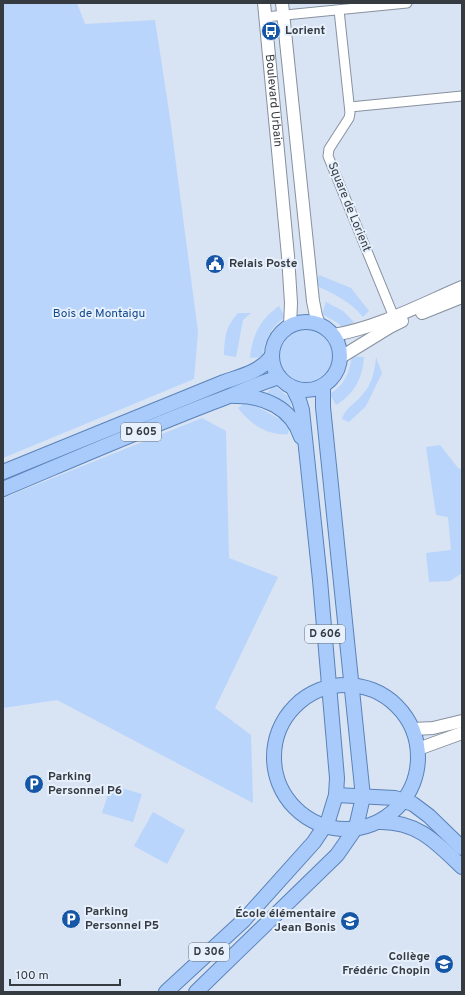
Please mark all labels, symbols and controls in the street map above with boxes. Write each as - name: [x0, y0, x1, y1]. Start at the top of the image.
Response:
- bus stop icon: Lorient: [260, 20, 282, 42]
- place label: Lorient: [285, 23, 325, 39]
- street label: Boulevard Urbain: [261, 53, 286, 148]
- street label: Square de Lorient: [324, 160, 374, 254]
- public building icon: Relais Poste: [204, 253, 226, 275]
- place label: Relais Poste: [229, 256, 298, 272]
- park label: Bois de Montaigu: [53, 306, 145, 322]
- road number: D 605: [121, 423, 161, 441]
- road number: D 606: [305, 625, 345, 643]
- place label: Parking Personnel P6: [48, 769, 122, 799]
- parking icon: Parking Personnel P6: [23, 773, 45, 795]
- place label: Parking Personnel P5: [85, 904, 159, 934]
- place label: École élémentaire Jean Bonis: [235, 906, 336, 936]
- parking icon: Parking Personnel P5: [60, 908, 82, 930]
- school or university icon: École élémentaire Jean Bonis: [339, 910, 361, 932]
- road number: D 306: [189, 943, 229, 961]
- place label: Collège Frédéric Chopin: [342, 949, 430, 979]
- school or university icon: Collège Frédéric Chopin: [433, 953, 455, 975]
- scale bar: [10, 961, 120, 987]
- text: 100 m: [16, 968, 49, 984]

